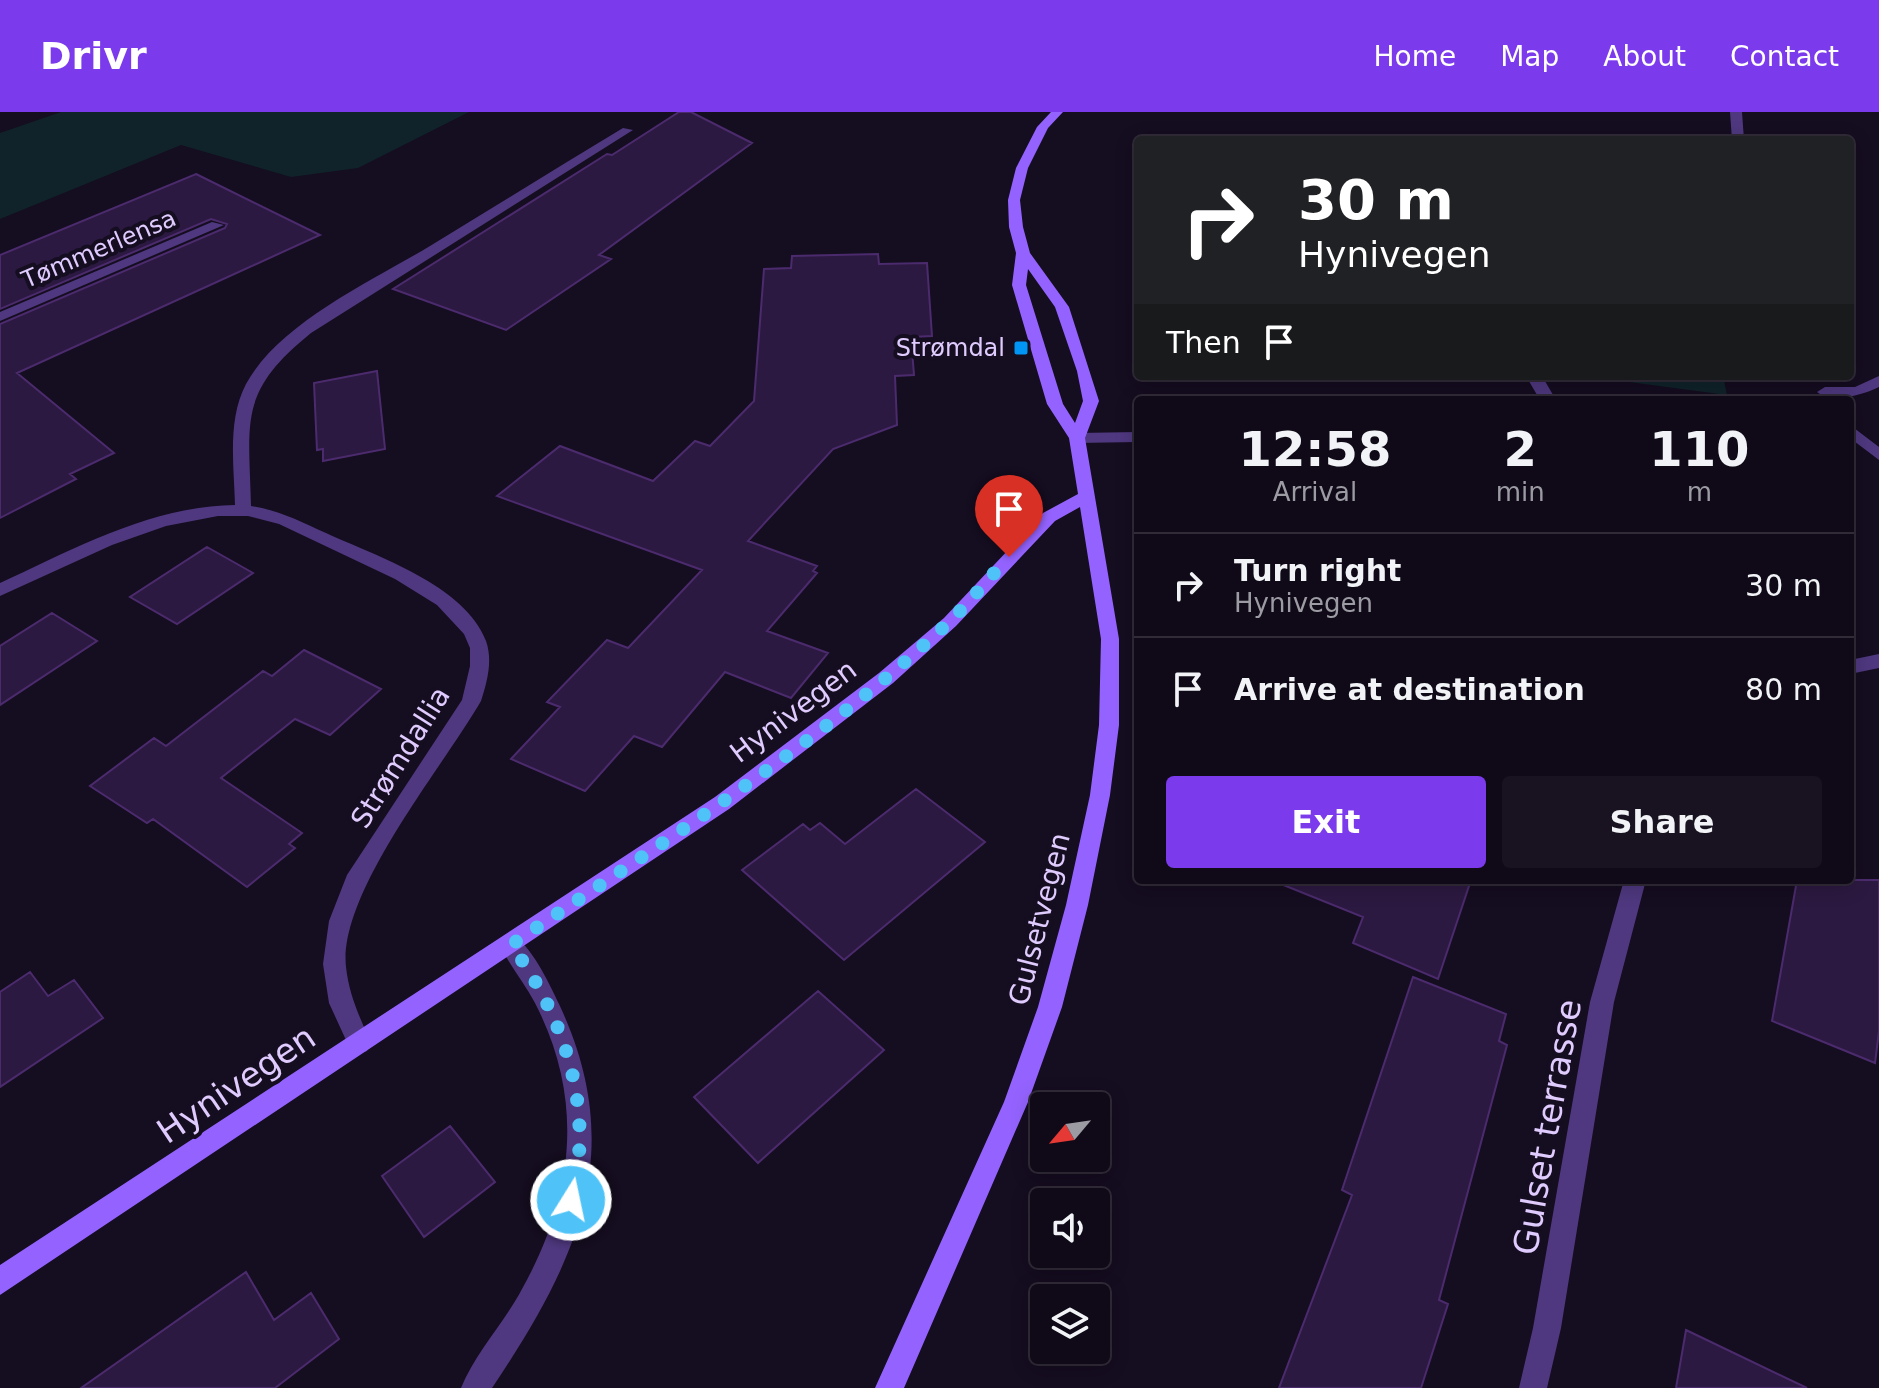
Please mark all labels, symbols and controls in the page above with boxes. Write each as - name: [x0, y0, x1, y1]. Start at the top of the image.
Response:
- text: Drivr: [40, 34, 147, 78]
- text: Home: [1373, 40, 1456, 73]
- text: Map: [1500, 40, 1559, 73]
- text: About: [1603, 40, 1686, 73]
- text: Contact: [1730, 40, 1839, 73]
- text: 30 m: [1298, 167, 1454, 232]
- icon: right: [1166, 168, 1270, 272]
- street label: Tømmerlensa: [17, 204, 180, 294]
- text: Hynivegen: [1298, 234, 1490, 275]
- icon: arrive: [1257, 320, 1301, 364]
- text: Then: [1166, 325, 1241, 360]
- place label: Strømdal: [896, 334, 1005, 362]
- marker: Strømdal: [1012, 339, 1030, 357]
- text: 12:58: [1238, 421, 1391, 477]
- text: 2: [1504, 421, 1537, 477]
- text: 110: [1649, 421, 1749, 477]
- pin: [975, 475, 1043, 557]
- text: Arrival: [1273, 477, 1357, 507]
- text: min: [1496, 477, 1545, 507]
- text: m: [1687, 477, 1712, 507]
- icon: arrive: [987, 487, 1031, 531]
- text: Turn right: [1234, 553, 1401, 588]
- icon: right: [1166, 563, 1210, 607]
- text: 30 m: [1745, 568, 1822, 603]
- text: Hynivegen: [1234, 588, 1373, 618]
- street label: Hynivegen: [724, 653, 863, 770]
- icon: arrive: [1166, 667, 1210, 711]
- text: Arrive at destination: [1234, 672, 1585, 707]
- text: 80 m: [1745, 672, 1822, 707]
- street label: Strømdallia: [344, 681, 457, 834]
- button: Exit: [1166, 776, 1486, 868]
- button: Share: [1502, 776, 1822, 868]
- street label: Gulsetvegen: [1002, 829, 1077, 1009]
- street label: Gulset terrasse: [1505, 996, 1589, 1258]
- street label: Hynivegen: [149, 1017, 323, 1151]
- north arrow: [1030, 1092, 1110, 1172]
- map controls: [1030, 1092, 1110, 1364]
- position arrow: [529, 1158, 613, 1242]
- button: sound: [1030, 1188, 1110, 1268]
- button: layers: [1030, 1284, 1110, 1364]

